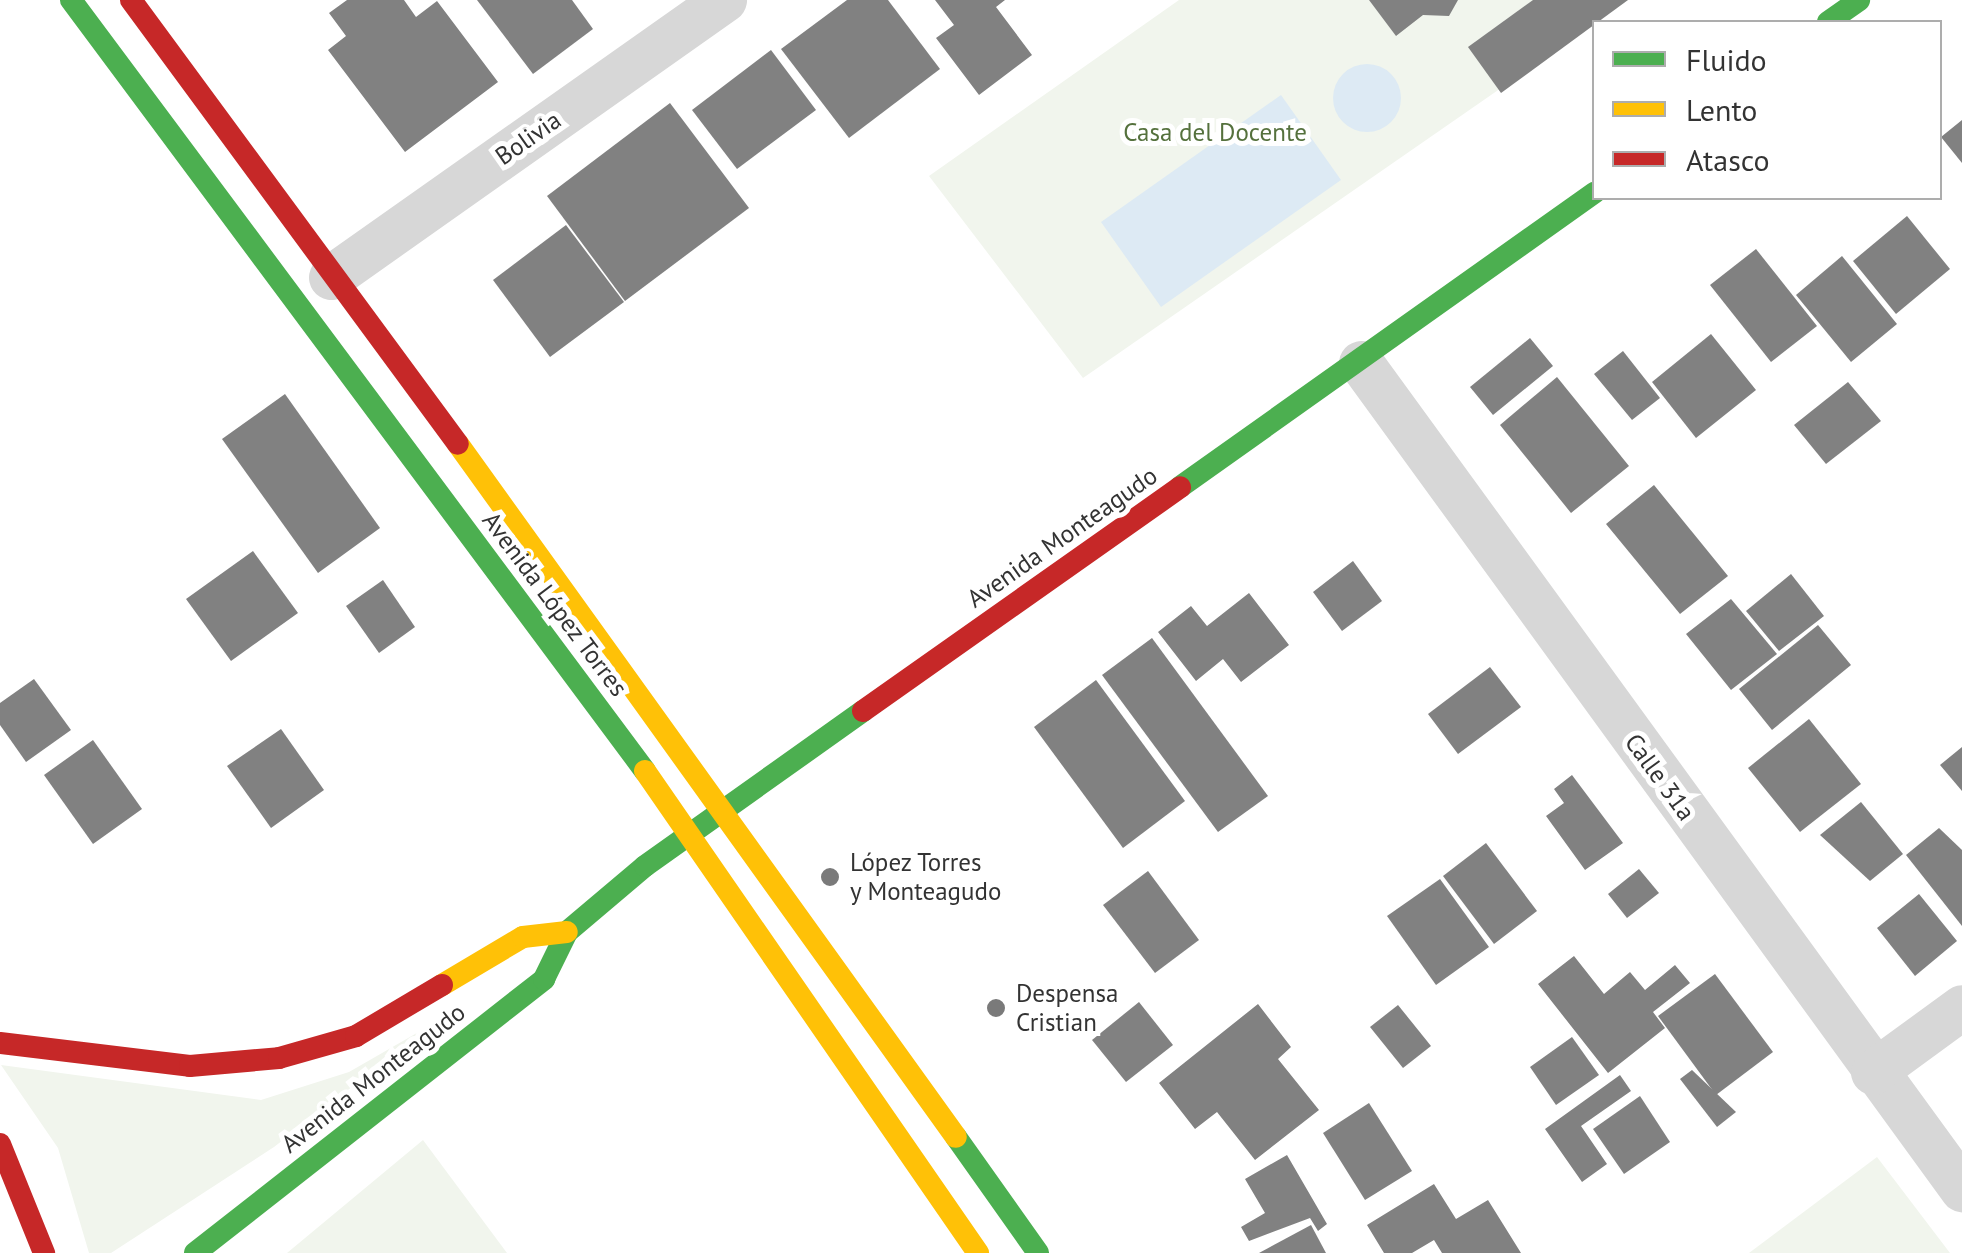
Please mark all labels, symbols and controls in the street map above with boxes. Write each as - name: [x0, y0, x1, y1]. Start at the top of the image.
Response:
- legend: [1592, 20, 1942, 200]
- text: Fluido: [1686, 40, 1767, 79]
- text: Lento: [1686, 90, 1757, 129]
- street label: Bolivia: [489, 105, 567, 171]
- park label: Casa del Docente: [1123, 117, 1307, 147]
- text: Atasco: [1686, 140, 1770, 179]
- street label: Avenida Monteagudo: [961, 460, 1163, 614]
- street label: Avenida López Torres: [476, 505, 634, 703]
- street label: Calle 31a: [1619, 728, 1701, 826]
- place label: López Torres y Monteagudo: [850, 848, 1002, 907]
- marker: López Torres y Monteagudo: [819, 866, 841, 888]
- place label: Despensa Cristian: [1016, 979, 1118, 1038]
- street label: Avenida Monteagudo: [275, 997, 471, 1159]
- marker: Despensa Cristian: [985, 997, 1007, 1019]

